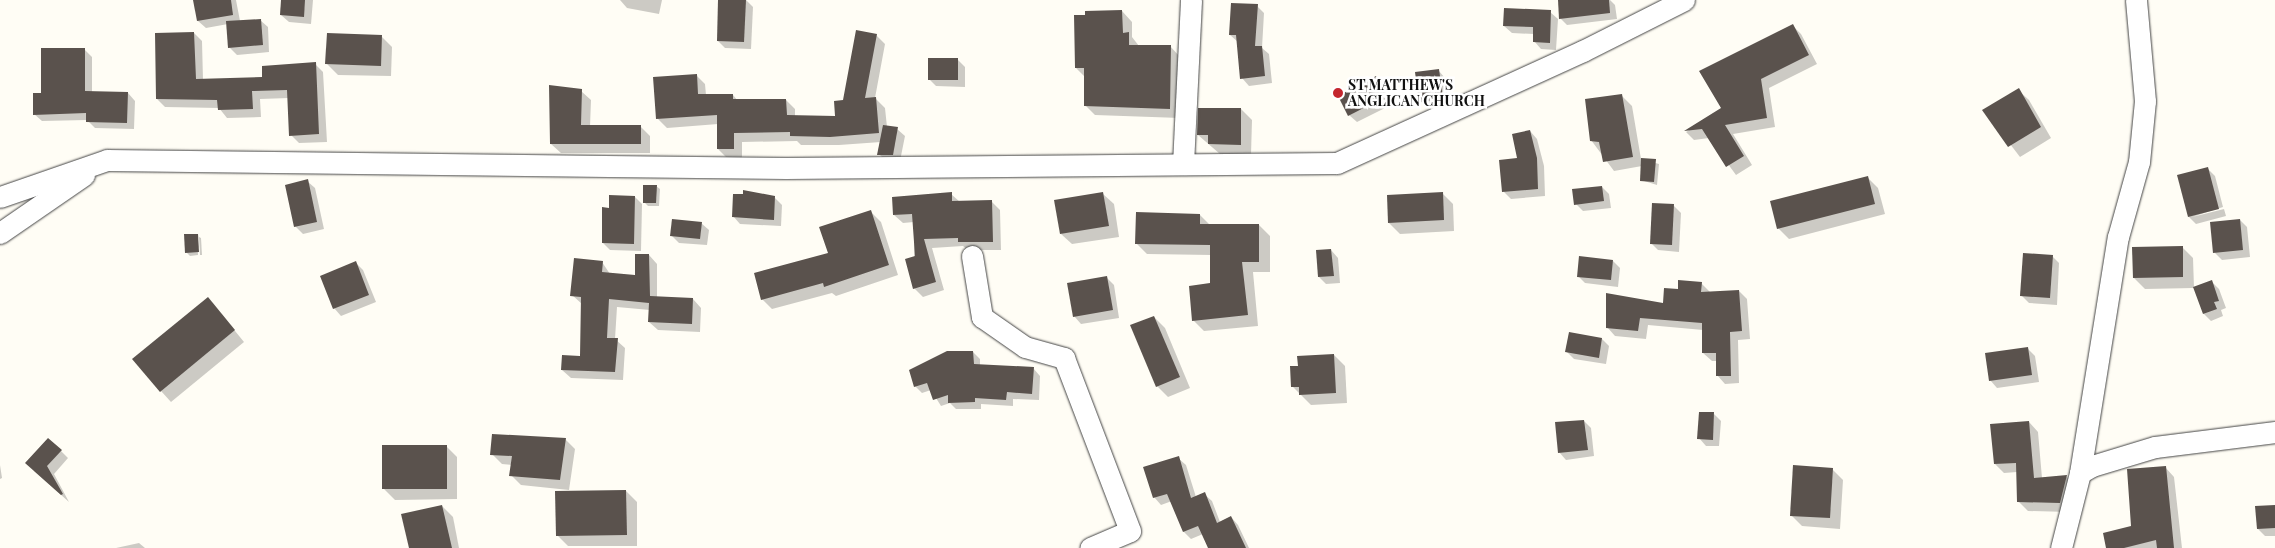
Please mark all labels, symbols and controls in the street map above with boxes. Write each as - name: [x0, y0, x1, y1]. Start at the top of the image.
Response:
- place label: ST MATTHEW'S ANGLICAN CHURCH: [1348, 77, 1485, 110]
- marker: ST MATTHEW'S ANGLICAN CHURCH: [1332, 87, 1344, 99]

